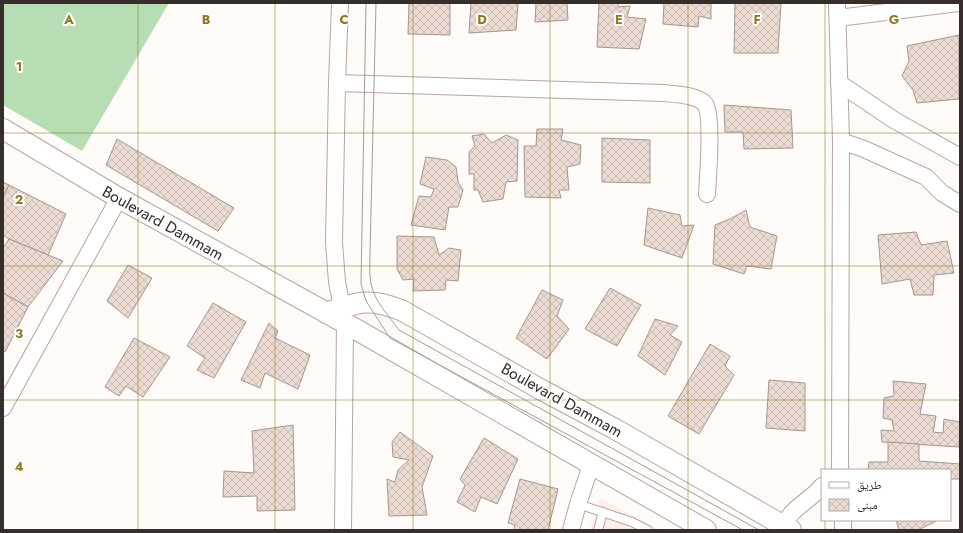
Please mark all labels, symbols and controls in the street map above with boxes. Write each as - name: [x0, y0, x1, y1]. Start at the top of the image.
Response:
- text: A: [63, 10, 74, 29]
- text: B: [202, 10, 211, 29]
- text: C: [339, 10, 349, 29]
- text: D: [477, 10, 487, 29]
- text: E: [615, 10, 623, 29]
- text: F: [753, 10, 761, 29]
- text: G: [889, 10, 900, 29]
- text: 1: [16, 57, 22, 76]
- street label: Boulevard Dammam: [98, 180, 228, 266]
- text: 2: [15, 190, 23, 209]
- text: 3: [15, 324, 23, 343]
- street label: Boulevard Dammam: [497, 357, 627, 443]
- text: 4: [14, 457, 24, 476]
- legend: [821, 469, 951, 521]
- text: طريق: [857, 476, 882, 494]
- text: مبنى: [857, 496, 878, 514]

